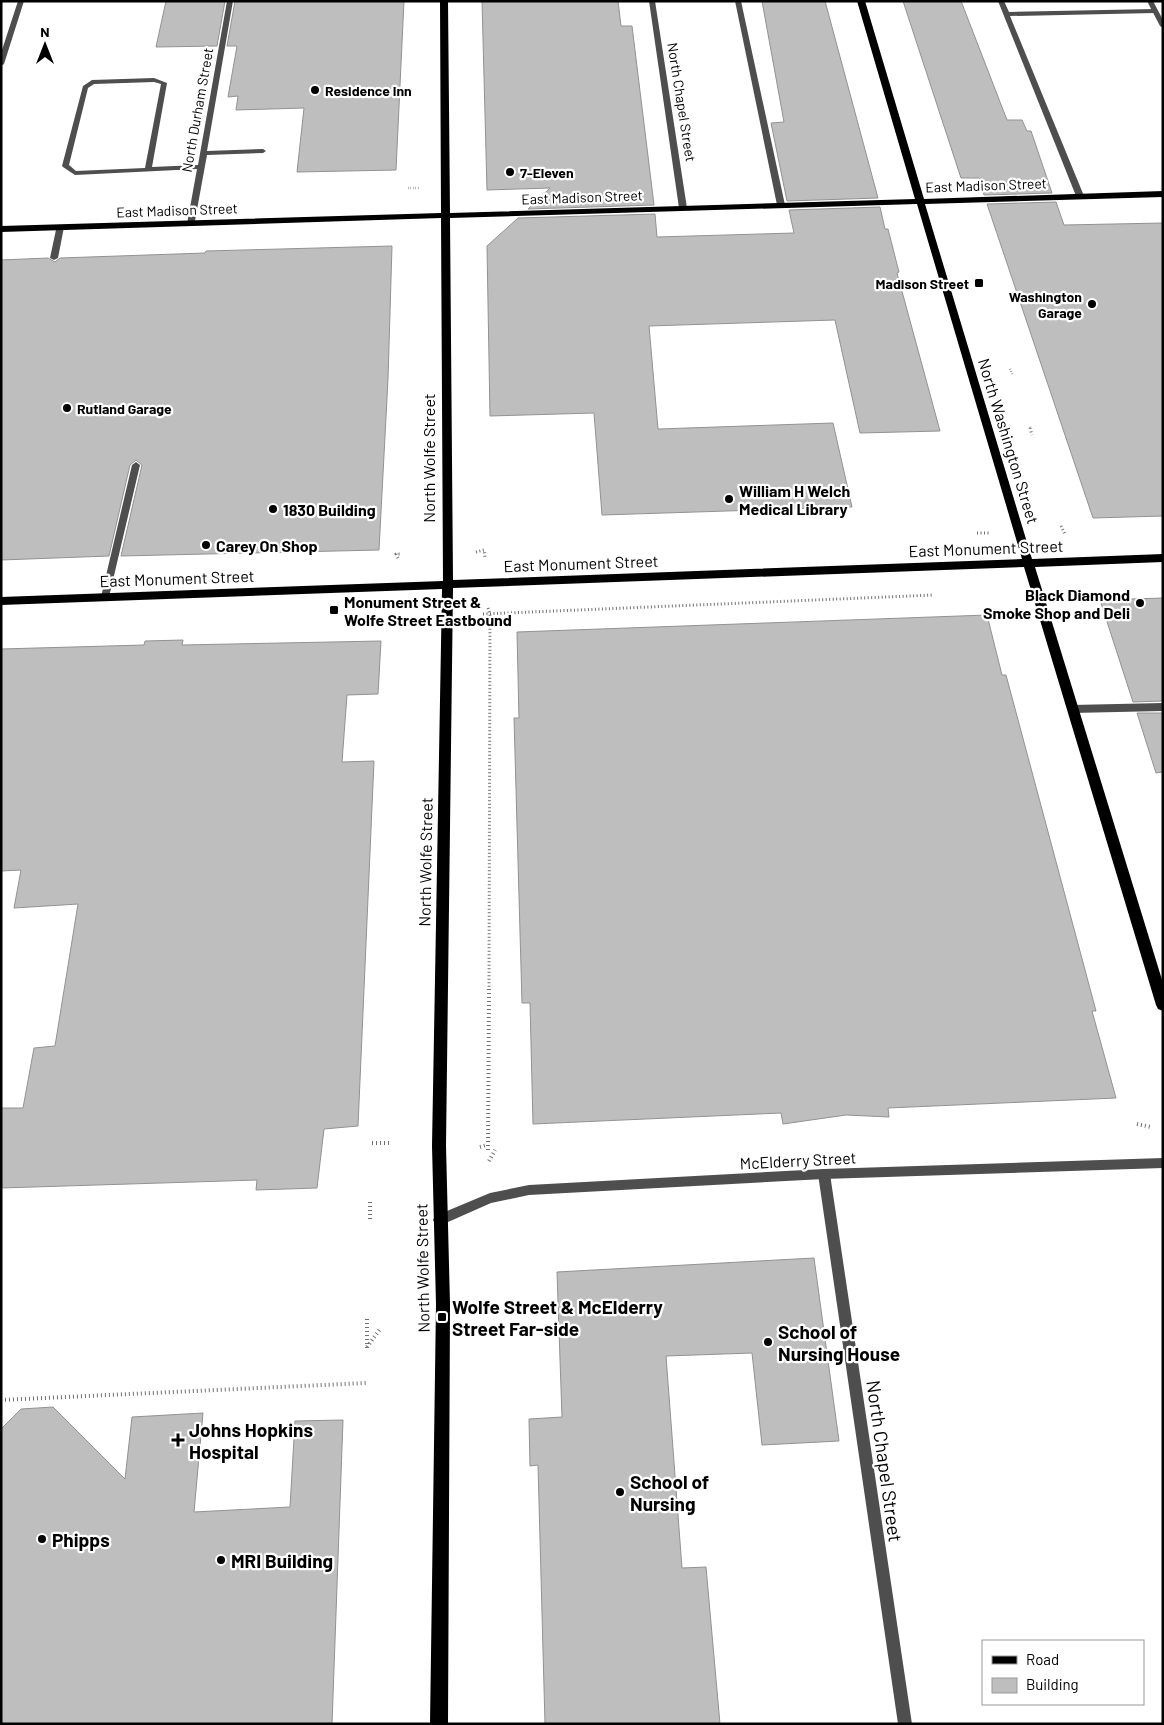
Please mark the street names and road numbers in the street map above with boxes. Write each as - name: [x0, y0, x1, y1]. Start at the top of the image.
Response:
- street label: North Chapel Street: [664, 41, 700, 163]
- street label: North Durham Street: [178, 46, 216, 174]
- street label: East Madison Street: [925, 174, 1047, 196]
- street label: East Madison Street: [521, 186, 643, 208]
- street label: East Madison Street: [116, 199, 238, 221]
- street label: North Washington Street: [975, 356, 1043, 526]
- street label: North Wolfe Street: [419, 393, 438, 523]
- street label: East Monument Street: [908, 536, 1064, 560]
- street label: East Monument Street: [503, 551, 659, 575]
- street label: East Monument Street: [99, 566, 255, 590]
- street label: North Wolfe Street: [414, 797, 436, 927]
- street label: McElderry Street: [739, 1147, 857, 1173]
- street label: North Wolfe Street: [411, 1203, 433, 1333]
- street label: North Chapel Street: [862, 1379, 908, 1543]

